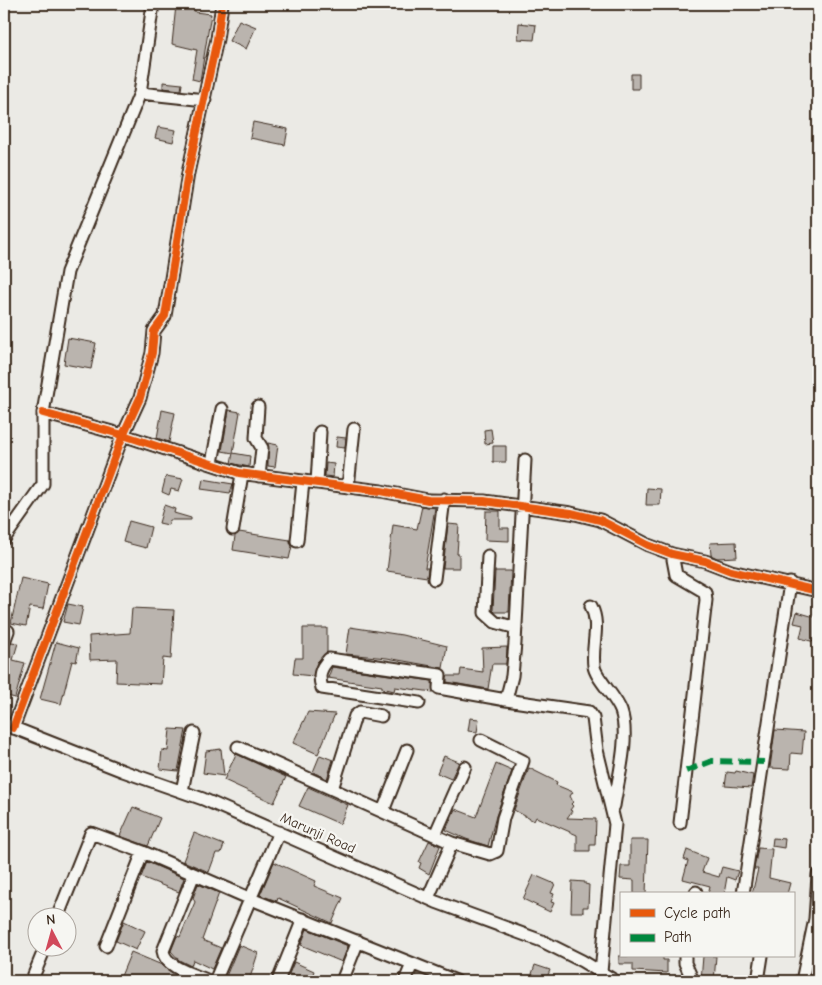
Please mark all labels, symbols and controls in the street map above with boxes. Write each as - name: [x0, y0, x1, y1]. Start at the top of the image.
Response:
- street label: Marunji Road: [278, 809, 358, 857]
- legend: [620, 892, 794, 958]
- text: Cycle path: [664, 904, 731, 922]
- north arrow: [28, 908, 78, 958]
- text: N: [45, 911, 56, 928]
- text: Path: [664, 928, 692, 946]

